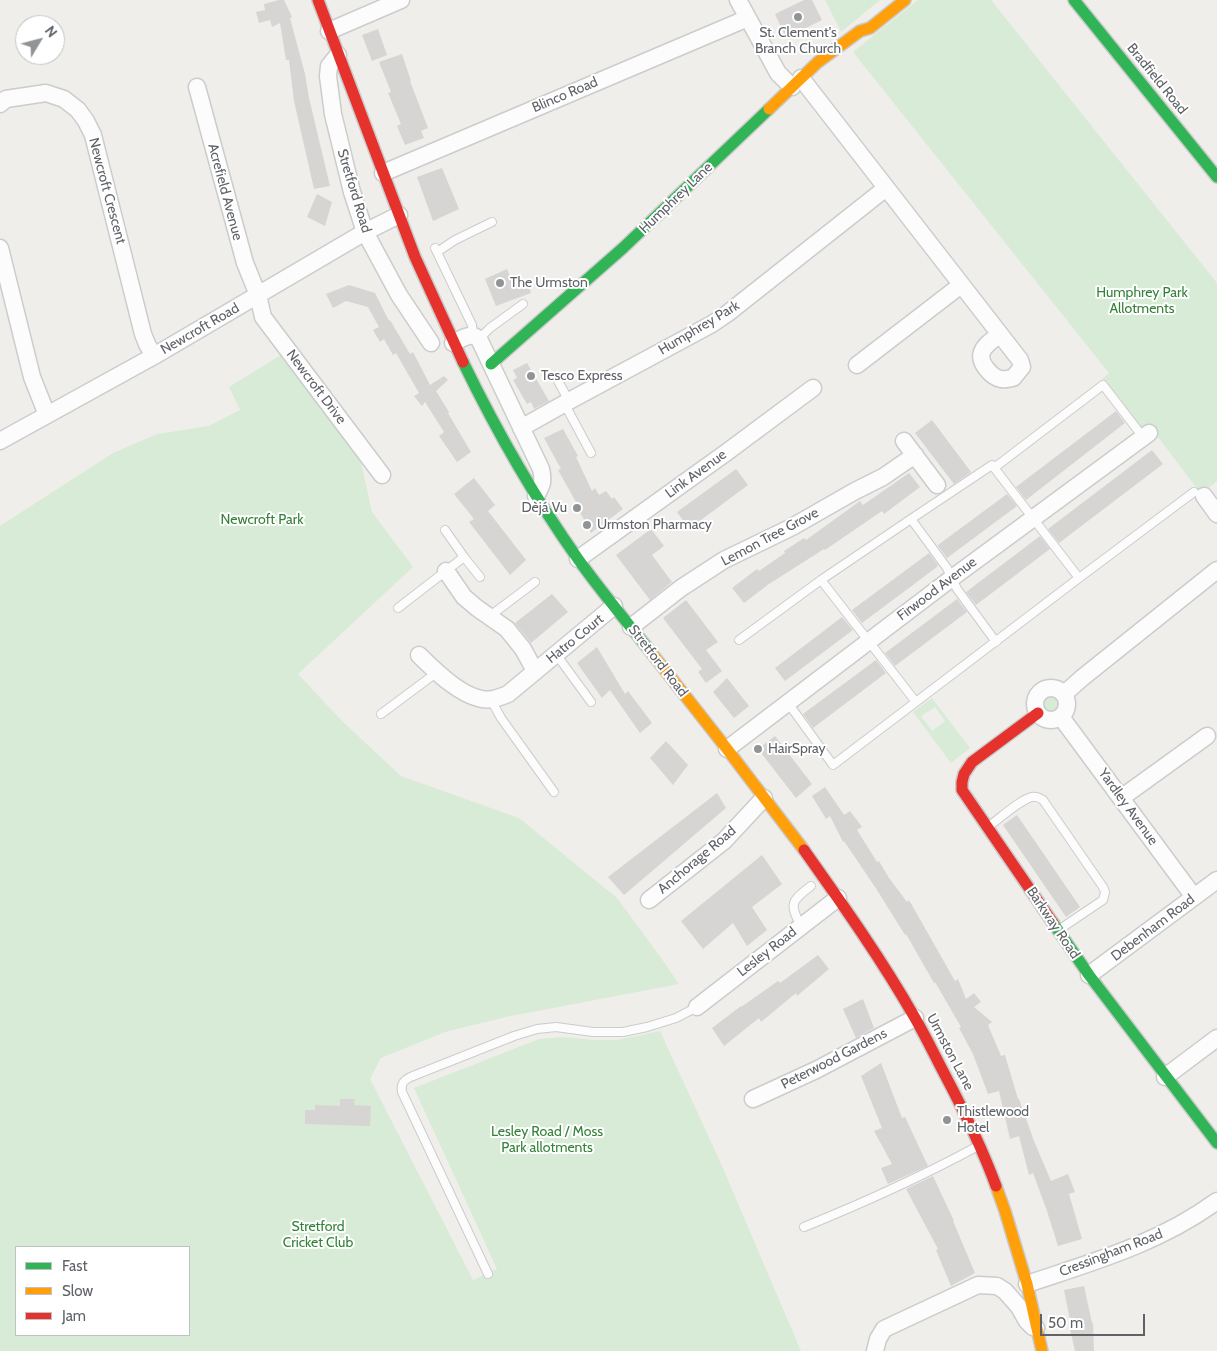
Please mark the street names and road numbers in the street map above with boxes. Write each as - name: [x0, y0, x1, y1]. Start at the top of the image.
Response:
- street label: Bradfield Road: [1123, 40, 1191, 118]
- street label: Blinco Road: [530, 74, 600, 116]
- street label: Newcroft Crescent: [85, 136, 129, 246]
- street label: Acrefield Avenue: [204, 142, 246, 242]
- street label: Stretford Road: [333, 147, 375, 235]
- street label: Humphrey Lane: [636, 159, 716, 237]
- street label: Humphrey Park: [655, 297, 743, 359]
- street label: Newcroft Road: [158, 300, 242, 358]
- street label: Newcroft Drive: [282, 346, 350, 428]
- street label: Link Avenue: [662, 446, 730, 502]
- street label: Lemon Tree Grove: [718, 504, 822, 570]
- street label: Firwood Avenue: [894, 554, 980, 624]
- street label: Hatro Court: [543, 611, 607, 667]
- street label: Stretford Road: [625, 622, 691, 700]
- street label: Yardley Avenue: [1095, 765, 1161, 849]
- street label: Anchorage Road: [655, 822, 739, 898]
- street label: Barkway Road: [1023, 884, 1083, 962]
- street label: Debenham Road: [1108, 891, 1198, 965]
- street label: Lesley Road: [734, 924, 800, 980]
- street label: Urmston Lane: [923, 1011, 977, 1093]
- street label: Peterwood Gardens: [778, 1025, 890, 1093]
- street label: Cressingham Road: [1057, 1226, 1165, 1280]

